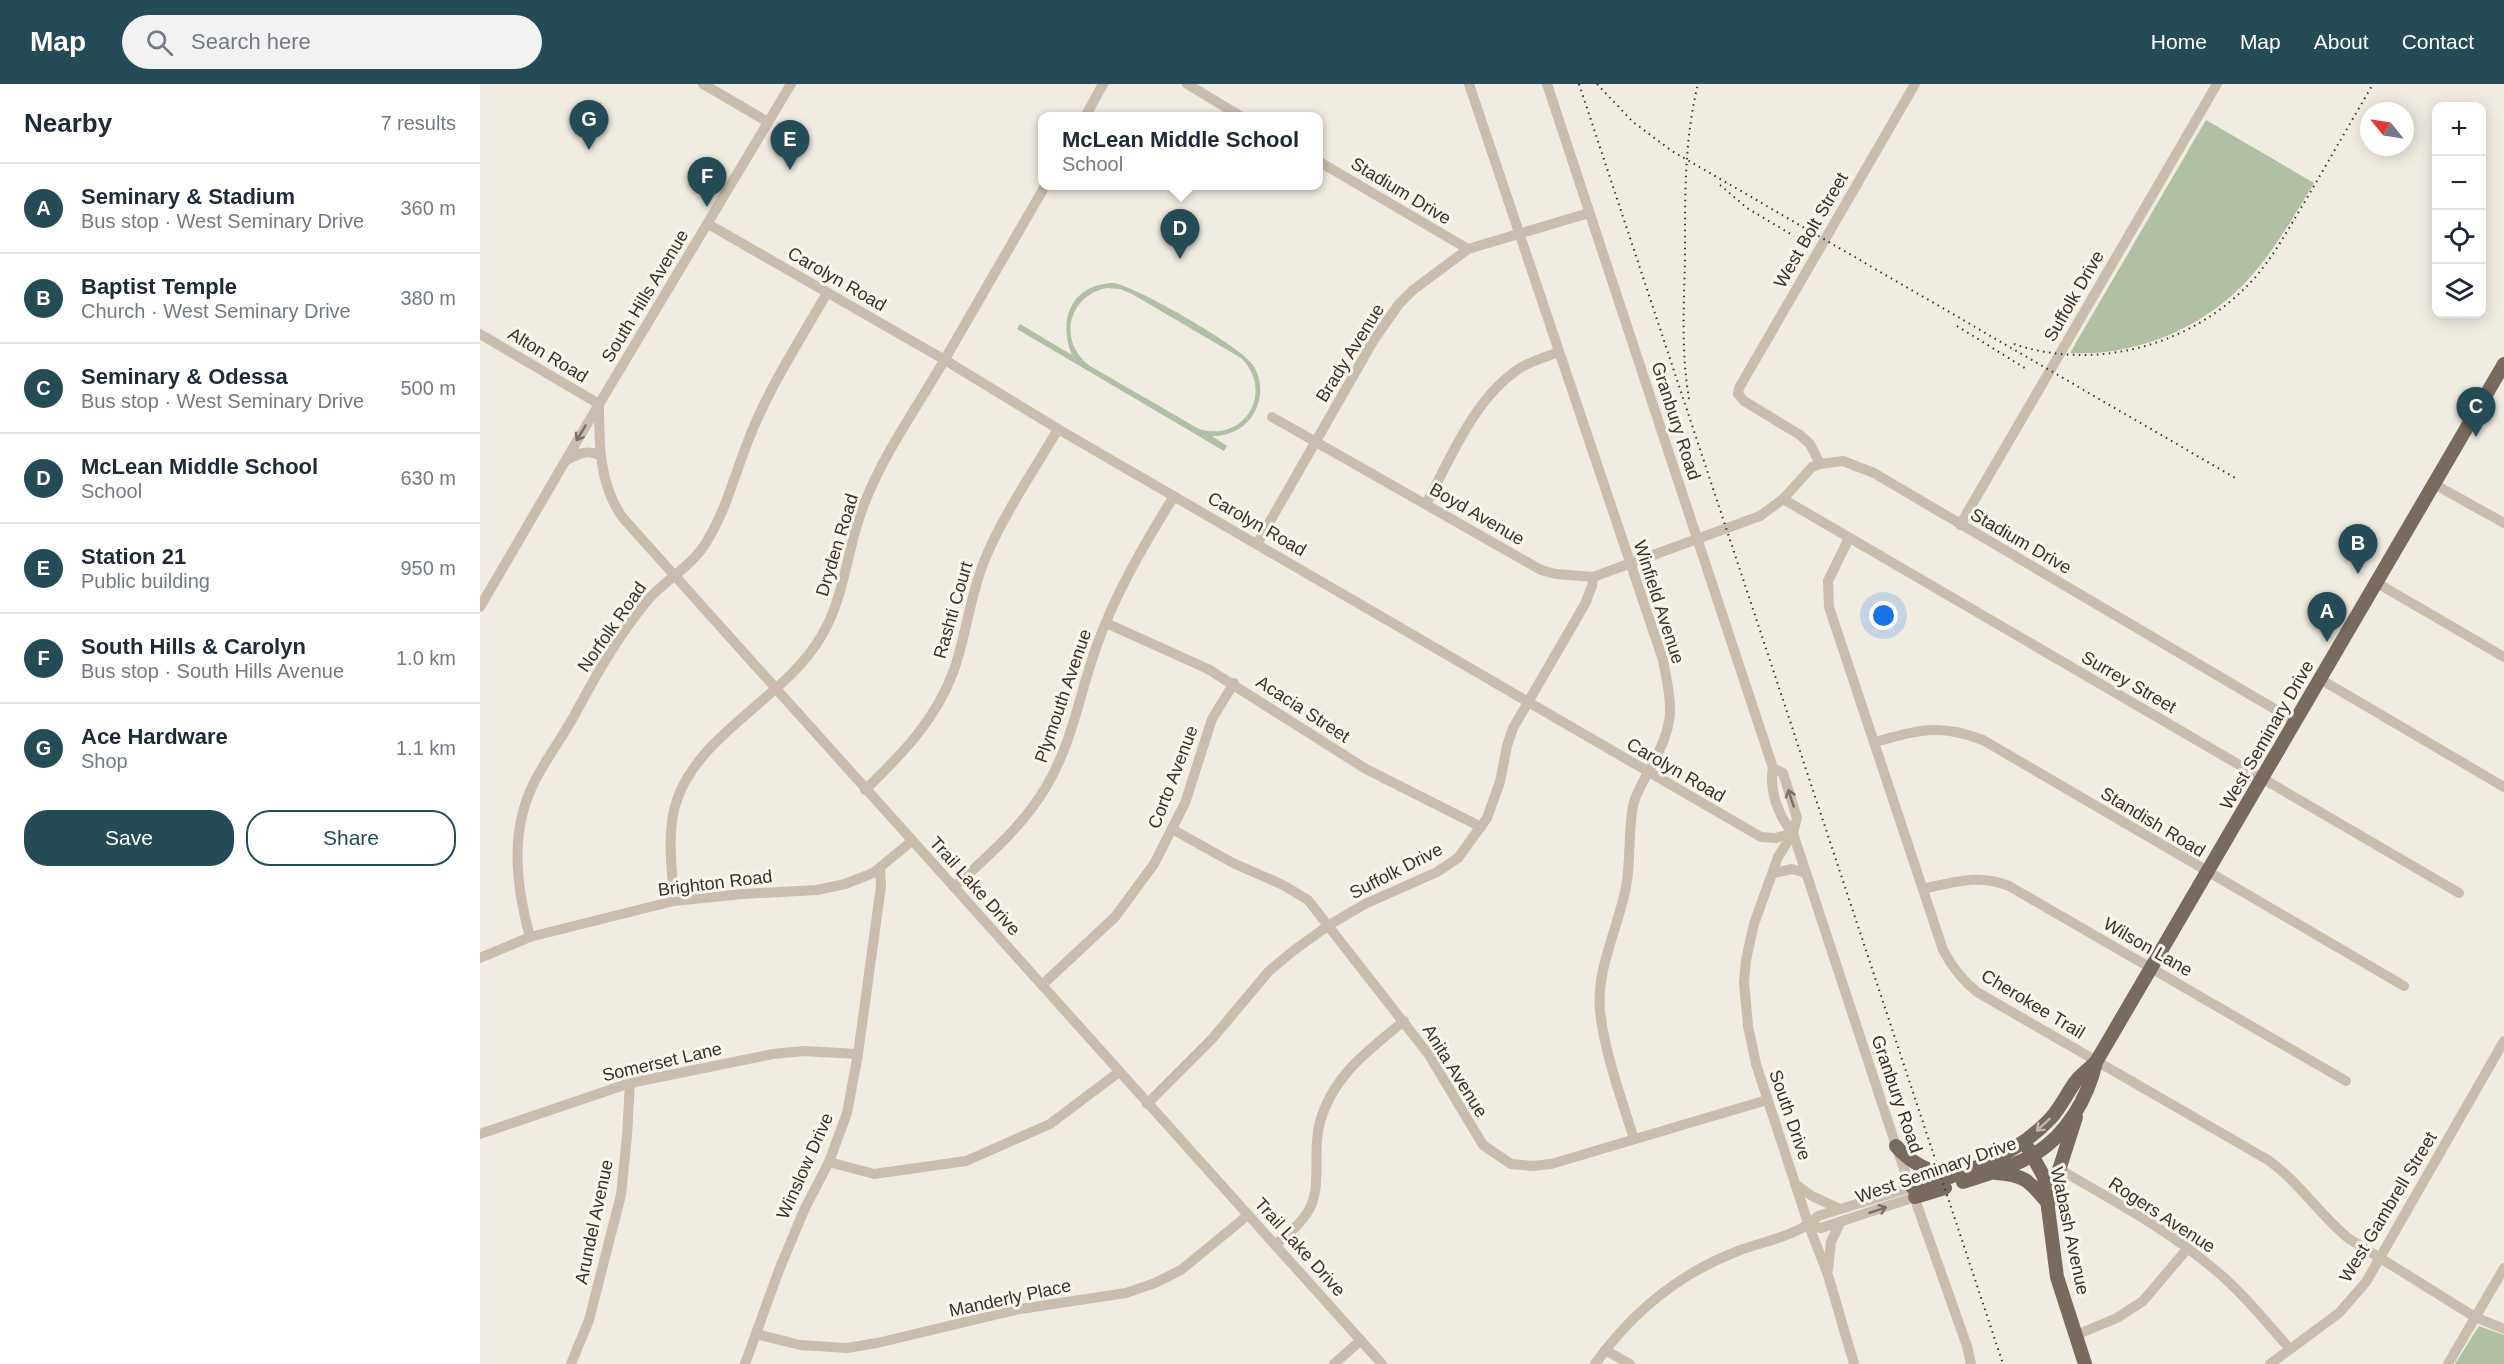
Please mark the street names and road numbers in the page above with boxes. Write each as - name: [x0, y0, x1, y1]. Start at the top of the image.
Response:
- street label: Stadium Drive: [1347, 153, 1455, 229]
- street label: West Bolt Street: [1770, 169, 1852, 291]
- street label: South Hills Avenue: [598, 226, 692, 366]
- street label: Carolyn Road: [784, 243, 890, 315]
- street label: Suffolk Drive: [2040, 247, 2108, 345]
- street label: Brady Avenue: [1312, 300, 1388, 406]
- street label: Alton Road: [505, 323, 591, 387]
- street label: Granbury Road: [1647, 359, 1705, 483]
- street label: Boyd Avenue: [1426, 479, 1528, 549]
- street label: Carolyn Road: [1204, 488, 1310, 560]
- street label: Dryden Road: [812, 491, 862, 599]
- street label: Stadium Drive: [1967, 504, 2075, 578]
- street label: Winfield Avenue: [1630, 538, 1688, 666]
- street label: Rashti Court: [930, 559, 976, 661]
- street label: Norfolk Road: [574, 578, 650, 676]
- street label: Plymouth Avenue: [1031, 627, 1095, 765]
- street label: Surrey Street: [2078, 647, 2180, 717]
- street label: West Seminary Drive: [2216, 657, 2318, 813]
- street label: Acacia Street: [1253, 671, 1353, 747]
- street label: Corto Avenue: [1144, 723, 1202, 831]
- street label: Carolyn Road: [1623, 734, 1729, 806]
- street label: Standish Road: [2097, 783, 2209, 861]
- street label: Trail Lake Drive: [926, 833, 1024, 939]
- street label: Suffolk Drive: [1346, 839, 1446, 903]
- street label: Brighton Road: [657, 866, 773, 900]
- street label: Wilson Lane: [2100, 914, 2196, 980]
- street label: Cherokee Trail: [1978, 965, 2088, 1043]
- street label: Anita Avenue: [1418, 1021, 1492, 1121]
- street label: Granbury Road: [1868, 1033, 1926, 1155]
- street label: Somerset Lane: [600, 1039, 724, 1085]
- street label: South Drive: [1765, 1067, 1815, 1163]
- street label: Winslow Drive: [773, 1110, 837, 1222]
- street label: West Gambrell Street: [2335, 1128, 2441, 1286]
- street label: West Seminary Drive: [1853, 1133, 2019, 1207]
- street label: Arundel Avenue: [571, 1158, 617, 1286]
- street label: Wabash Avenue: [2047, 1165, 2093, 1297]
- street label: Rogers Avenue: [2105, 1173, 2219, 1257]
- street label: Trail Lake Drive: [1251, 1194, 1349, 1300]
- street label: Manderly Place: [947, 1275, 1073, 1321]

